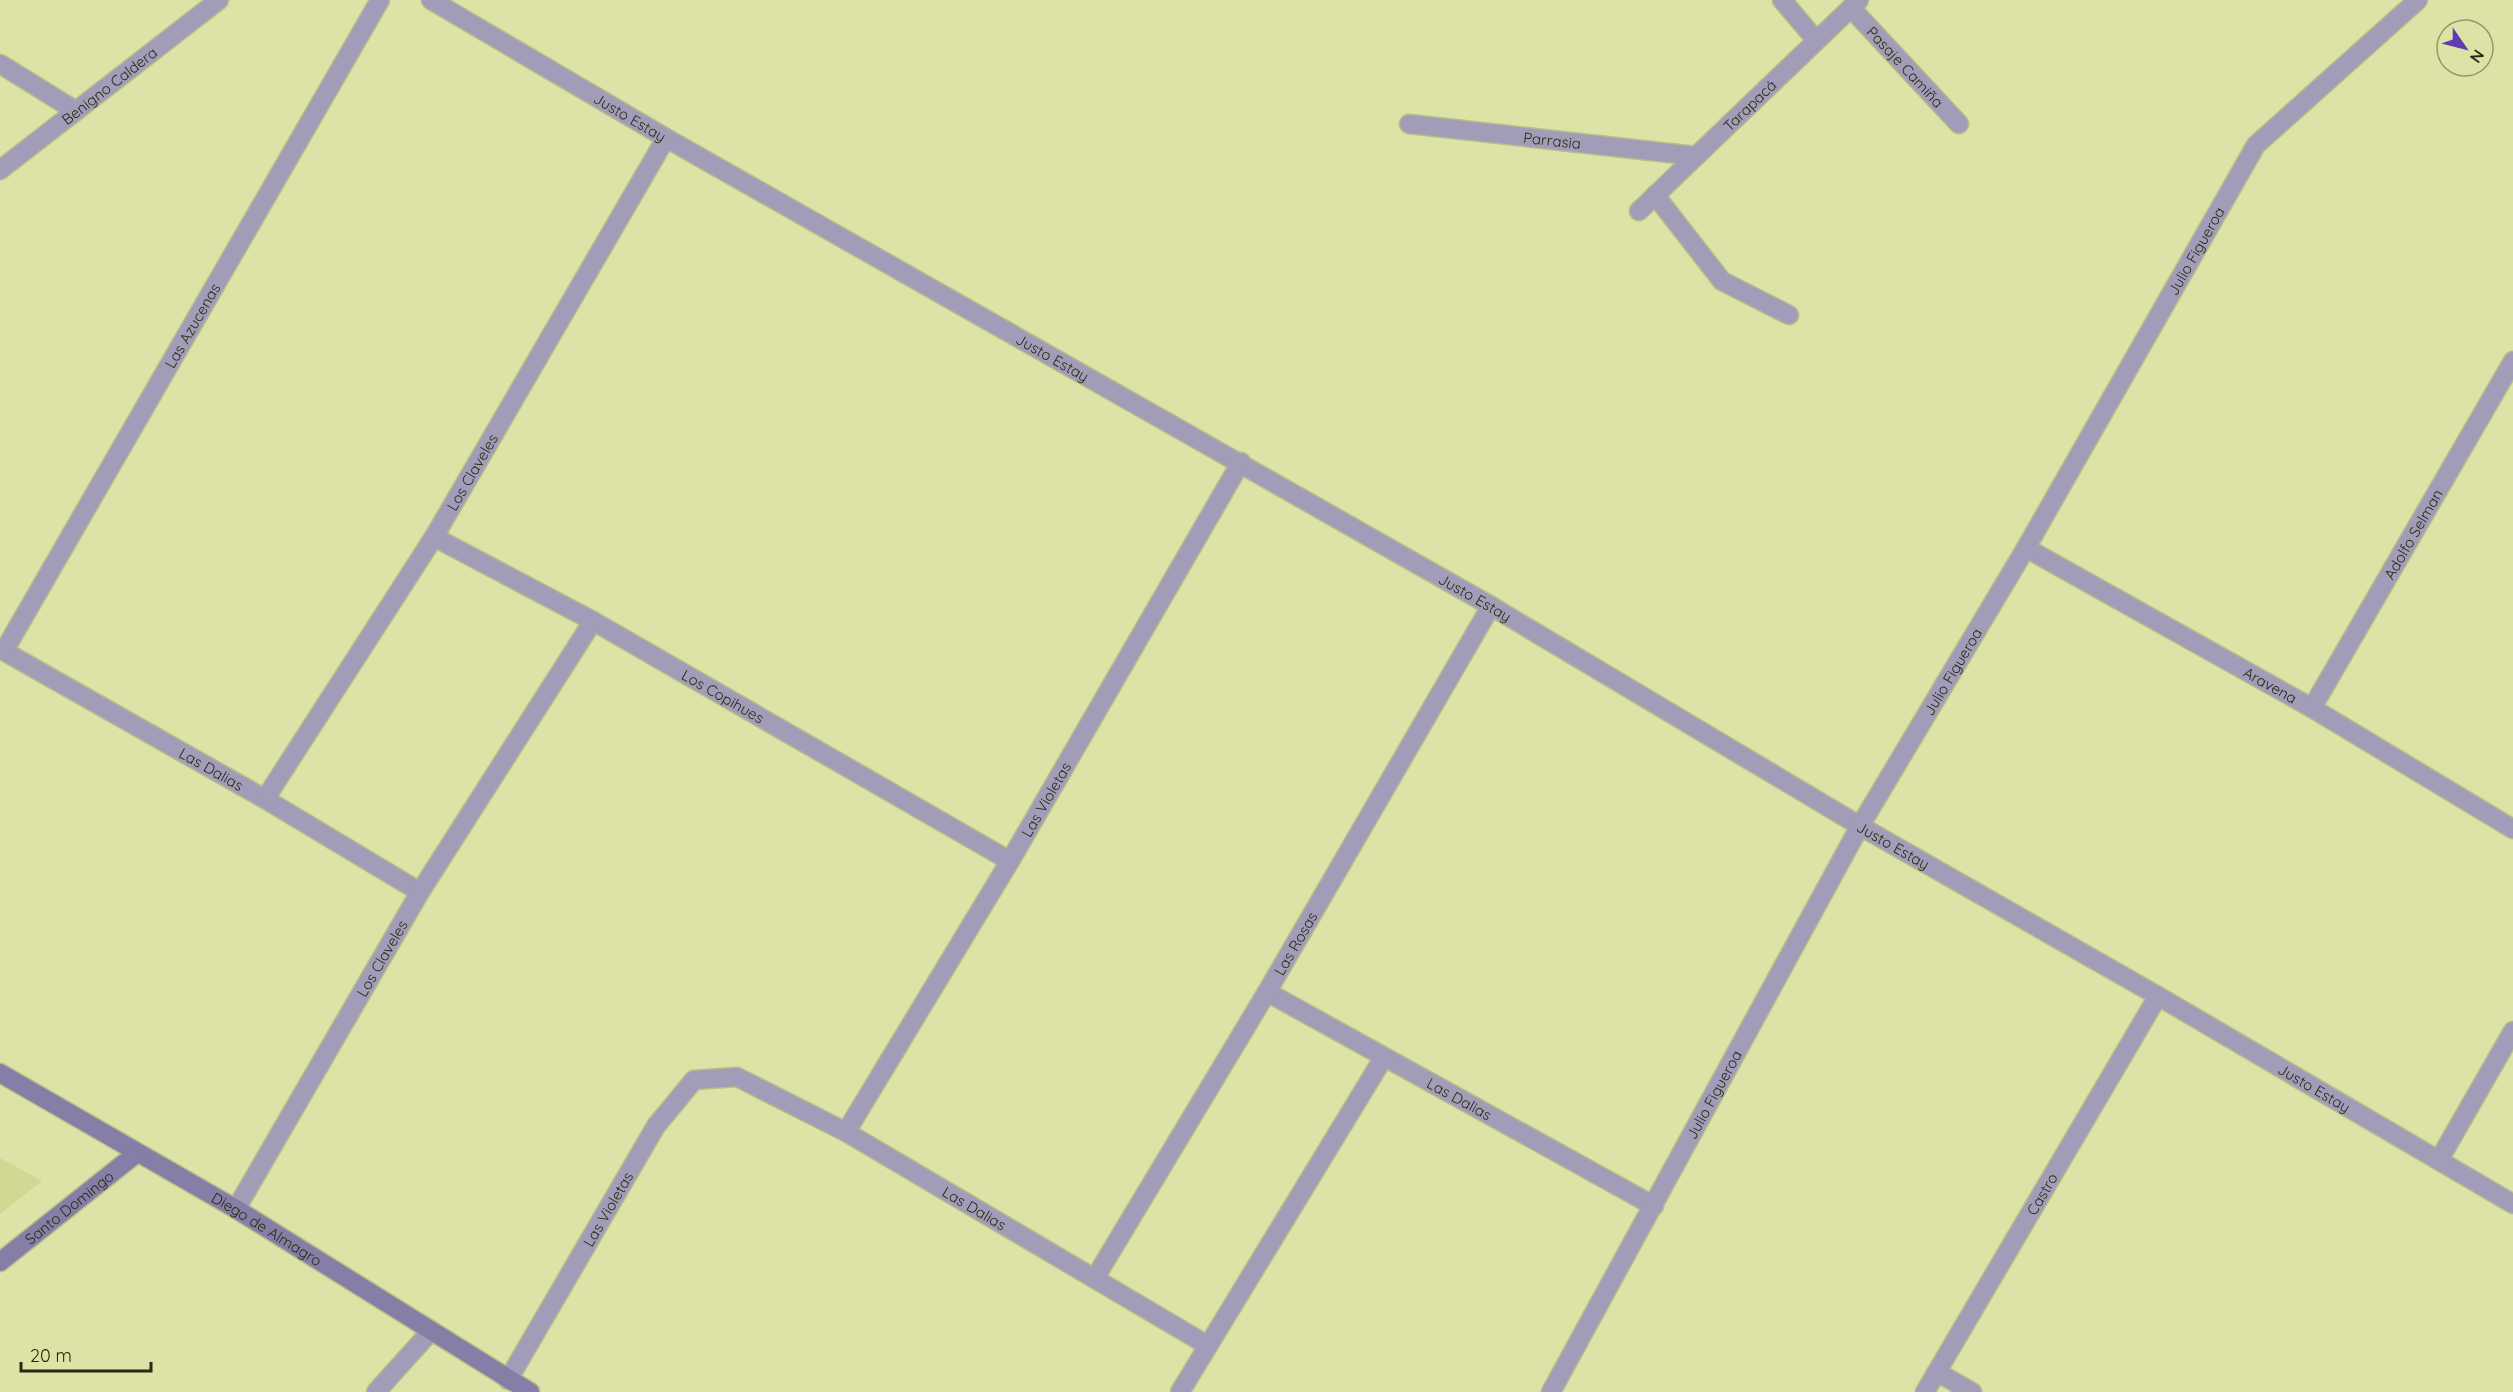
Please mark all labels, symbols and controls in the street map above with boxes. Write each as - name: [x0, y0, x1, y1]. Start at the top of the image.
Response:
- north arrow: [2435, 18, 2495, 78]
- street label: Pasaje Camiña: [1863, 22, 1948, 111]
- street label: Benigno Caldera: [57, 42, 161, 128]
- text: N: [2466, 46, 2489, 67]
- street label: Tarapacá: [1719, 75, 1780, 135]
- street label: Justo Estay: [591, 88, 670, 146]
- street label: Parrasia: [1522, 127, 1582, 153]
- street label: Julio Figueroa: [2163, 203, 2228, 298]
- street label: Las Azucenas: [160, 280, 224, 371]
- street label: Justo Estay: [1013, 329, 1092, 385]
- street label: Los Claveles: [442, 430, 502, 514]
- street label: Adolfo Selman: [2379, 486, 2446, 583]
- street label: Justo Estay: [1436, 569, 1515, 626]
- street label: Julio Figueroa: [1919, 624, 1986, 719]
- street label: Aravena: [2240, 662, 2300, 707]
- street label: Los Copihues: [679, 665, 768, 727]
- street label: Las Dalias: [176, 743, 247, 794]
- street label: Las Violetas: [1017, 758, 1075, 840]
- street label: Justo Estay: [1854, 817, 1933, 873]
- street label: Las Rosas: [1269, 908, 1321, 979]
- street label: Los Claveles: [352, 916, 411, 1000]
- street label: Julio Figueroa: [1681, 1047, 1745, 1142]
- street label: Justo Estay: [2275, 1059, 2354, 1116]
- street label: Las Dalias: [1424, 1073, 1495, 1124]
- street label: Santo Domingo: [21, 1166, 117, 1248]
- street label: Las Violetas: [578, 1168, 637, 1250]
- street label: Castro: [2022, 1169, 2061, 1218]
- street label: Las Dalias: [939, 1182, 1010, 1234]
- street label: Diego de Almagro: [208, 1188, 326, 1270]
- scale bar: [21, 1335, 152, 1373]
- text: 20 m: [30, 1344, 72, 1367]

